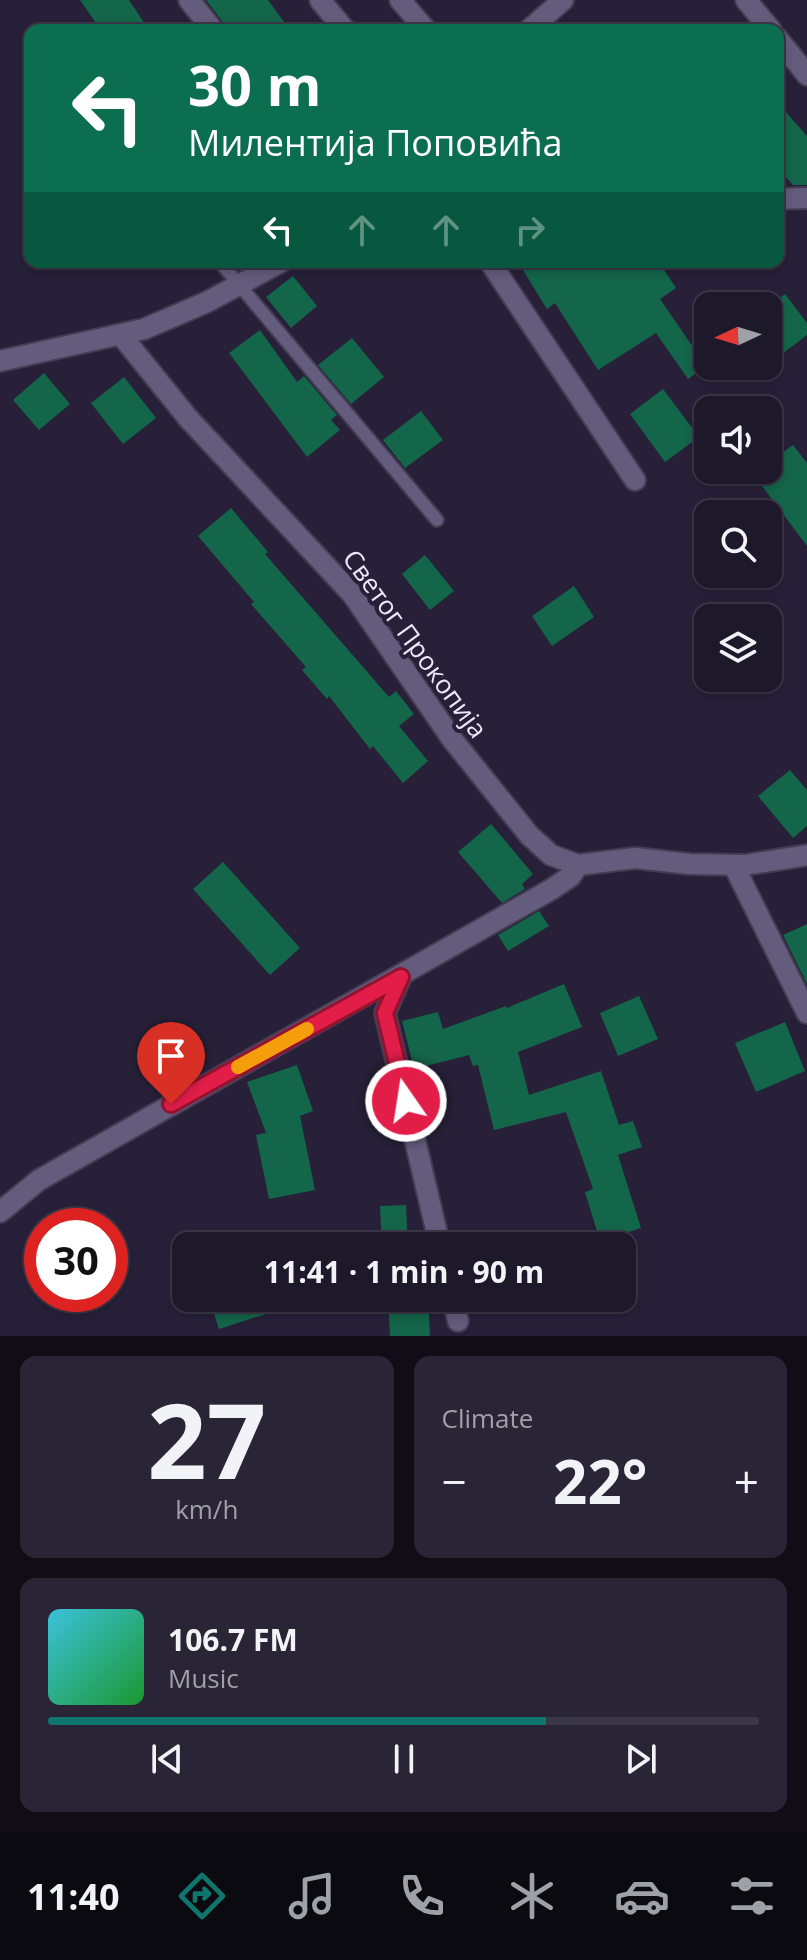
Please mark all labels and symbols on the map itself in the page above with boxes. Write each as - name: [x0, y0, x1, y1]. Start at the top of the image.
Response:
- north arrow: [694, 292, 782, 380]
- street label: Светог Прокопија: [335, 542, 496, 745]
- pin: [137, 1022, 205, 1104]
- position arrow: [364, 1059, 448, 1143]
- speed limit sign: 30: [24, 1208, 128, 1312]

